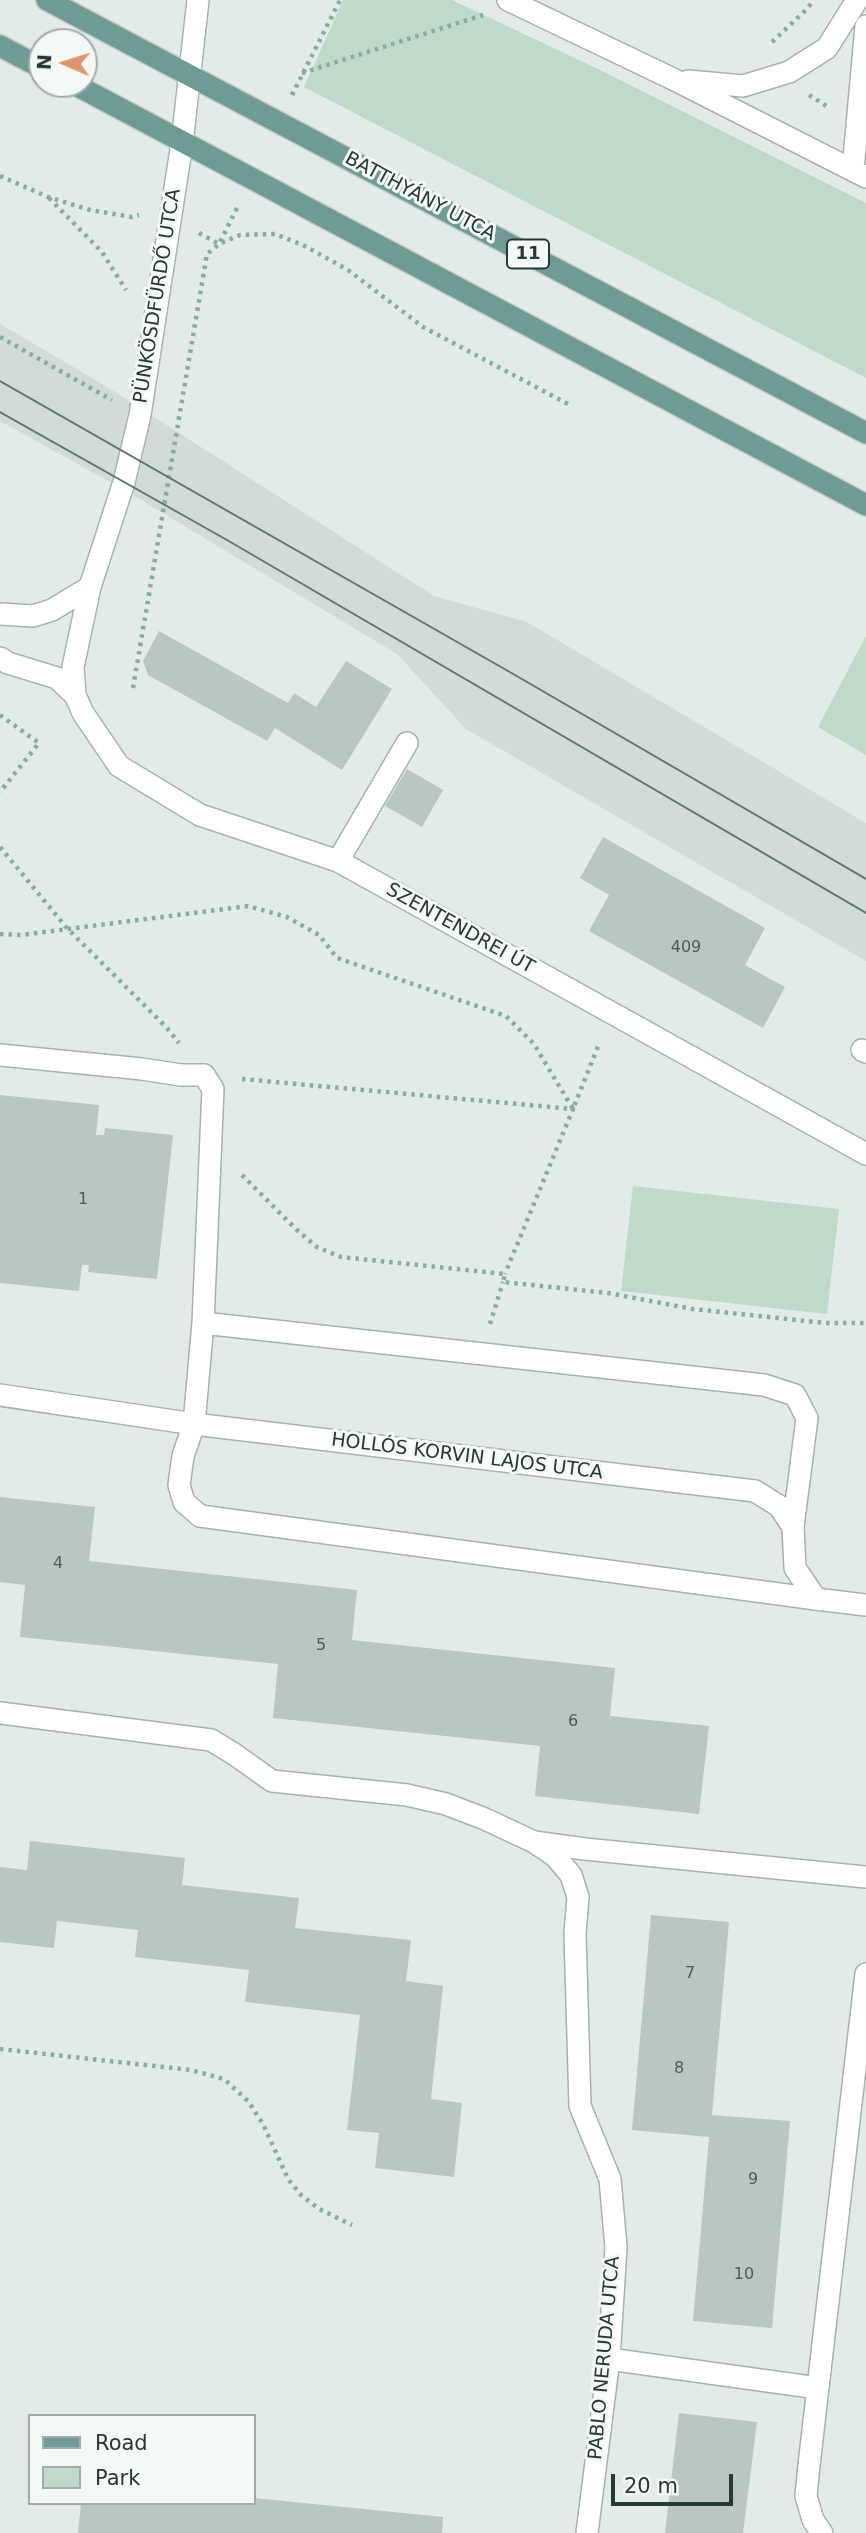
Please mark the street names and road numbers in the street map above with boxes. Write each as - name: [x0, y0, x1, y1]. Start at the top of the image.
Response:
- street label: BATTHYÁNY UTCA: [341, 148, 499, 246]
- street label: PÜNKÖSDFÜRDŐ UTCA: [130, 187, 186, 405]
- road number: 11: [507, 240, 549, 268]
- street label: SZENTENDREI ÚT: [382, 879, 538, 979]
- street label: HOLLÓS KORVIN LAJOS UTCA: [330, 1429, 604, 1485]
- street label: PABLO NERUDA UTCA: [585, 2255, 625, 2461]

